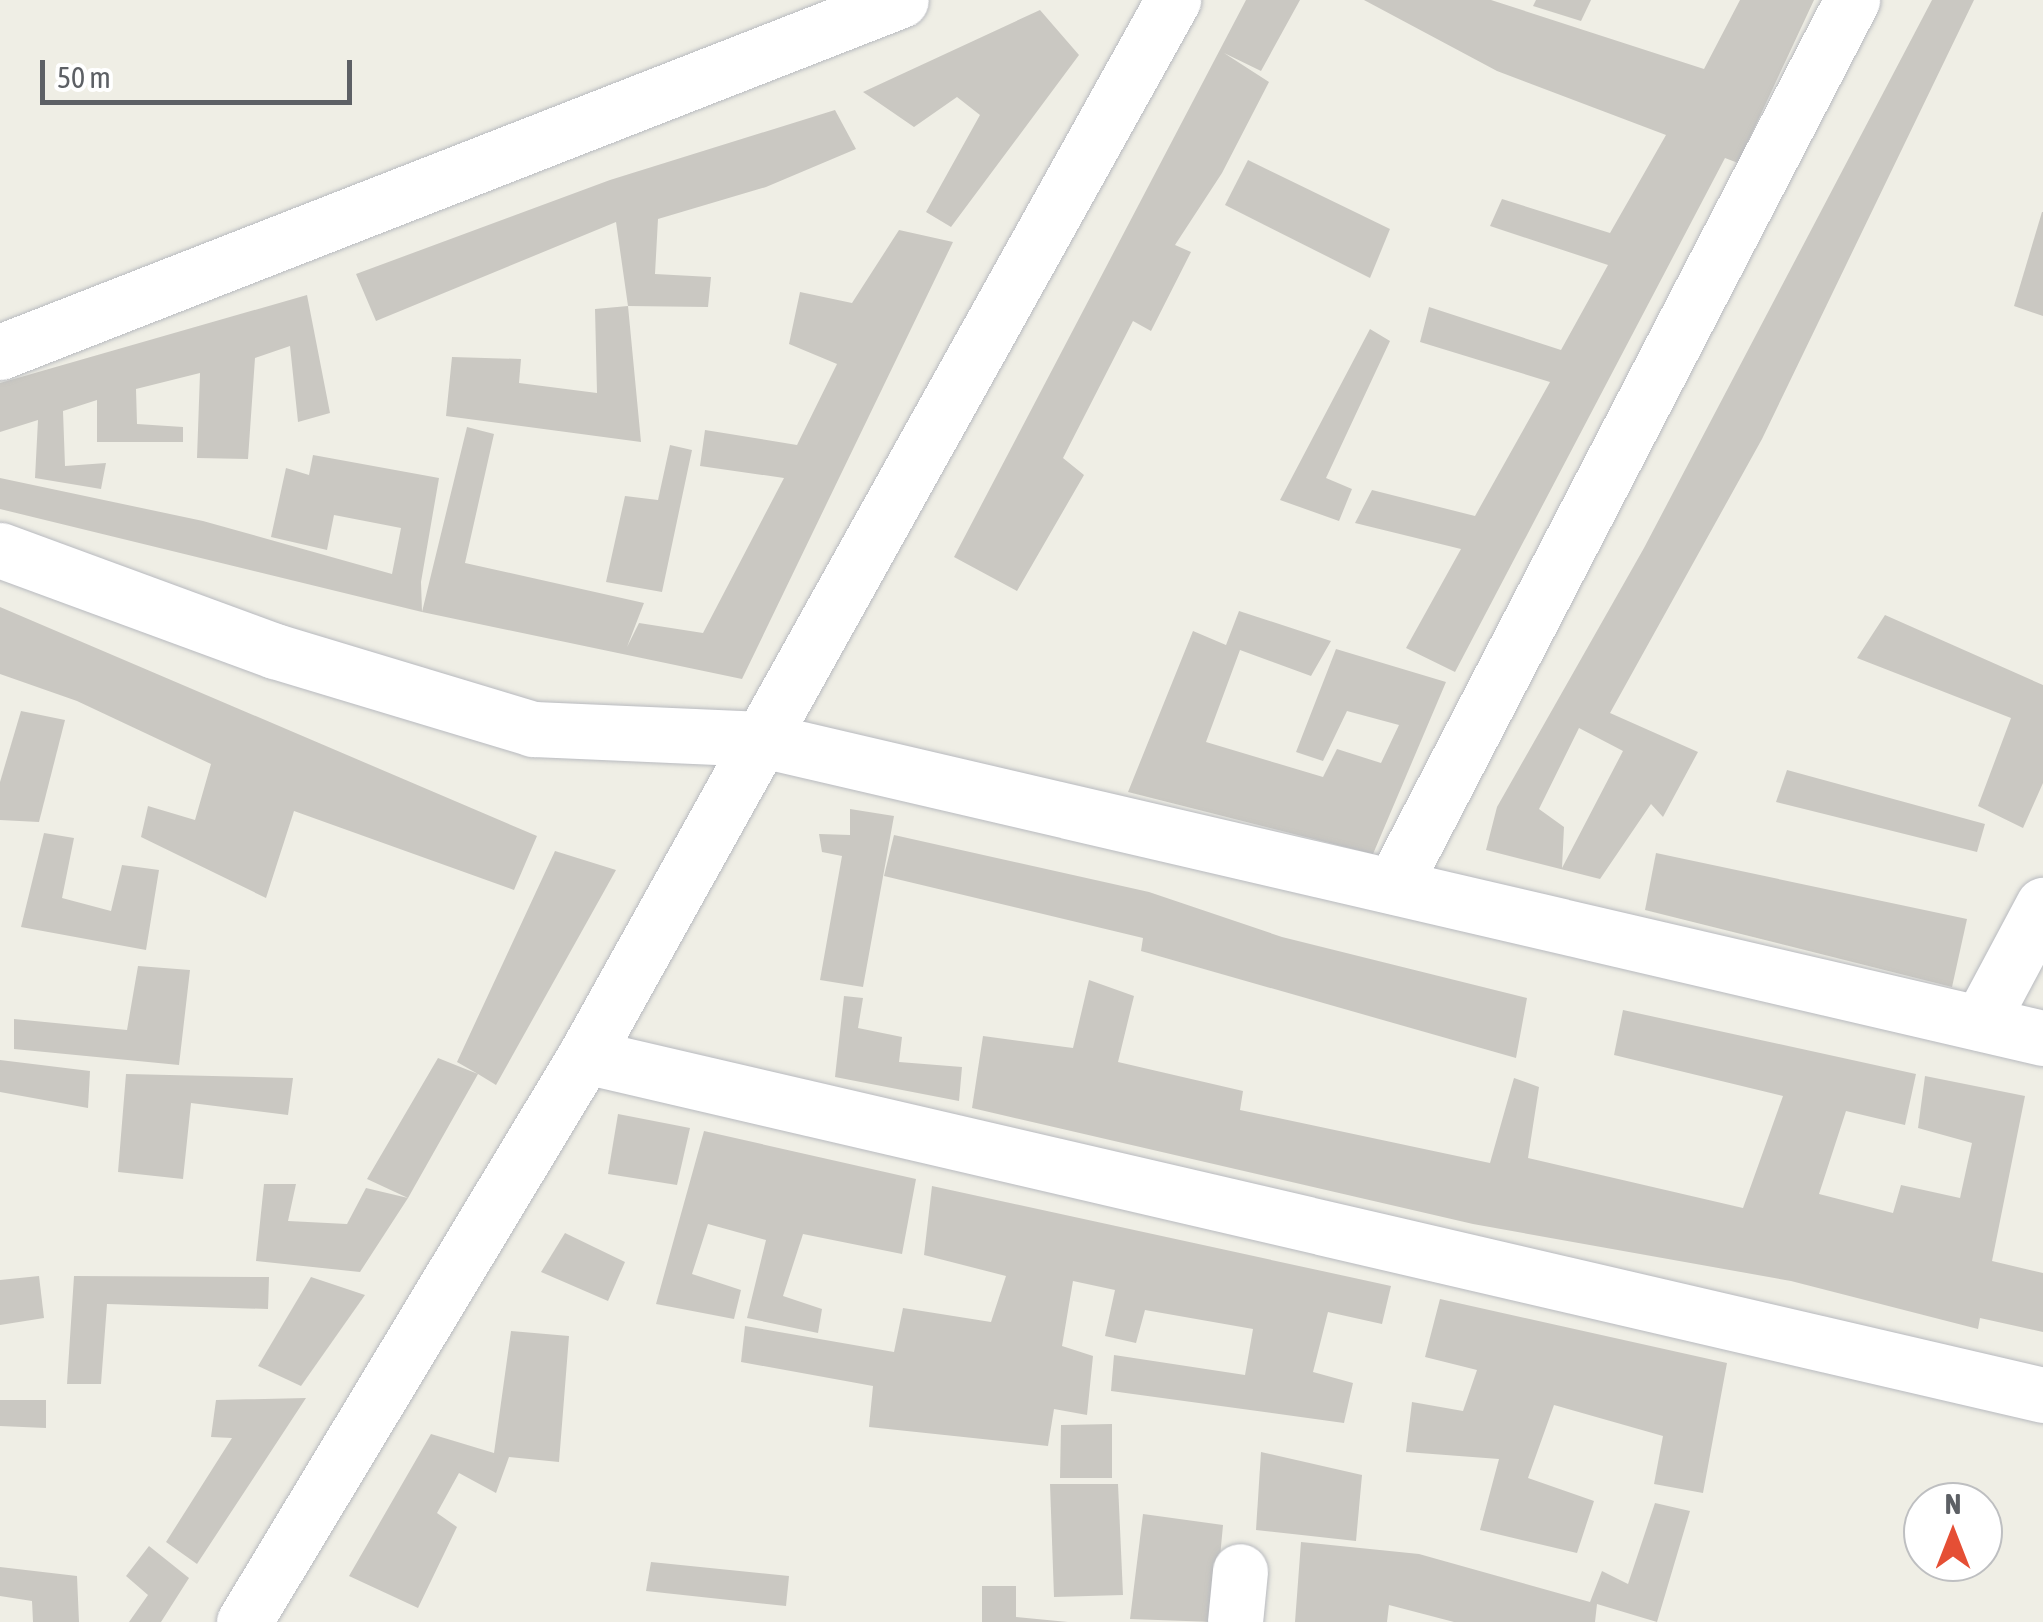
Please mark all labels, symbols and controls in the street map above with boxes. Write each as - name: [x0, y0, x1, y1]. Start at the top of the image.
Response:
- scale bar: [45, 40, 358, 102]
- text: 50 m: [57, 60, 111, 94]
- north arrow: [1903, 1482, 2003, 1582]
- text: N: [1945, 1488, 1961, 1520]

